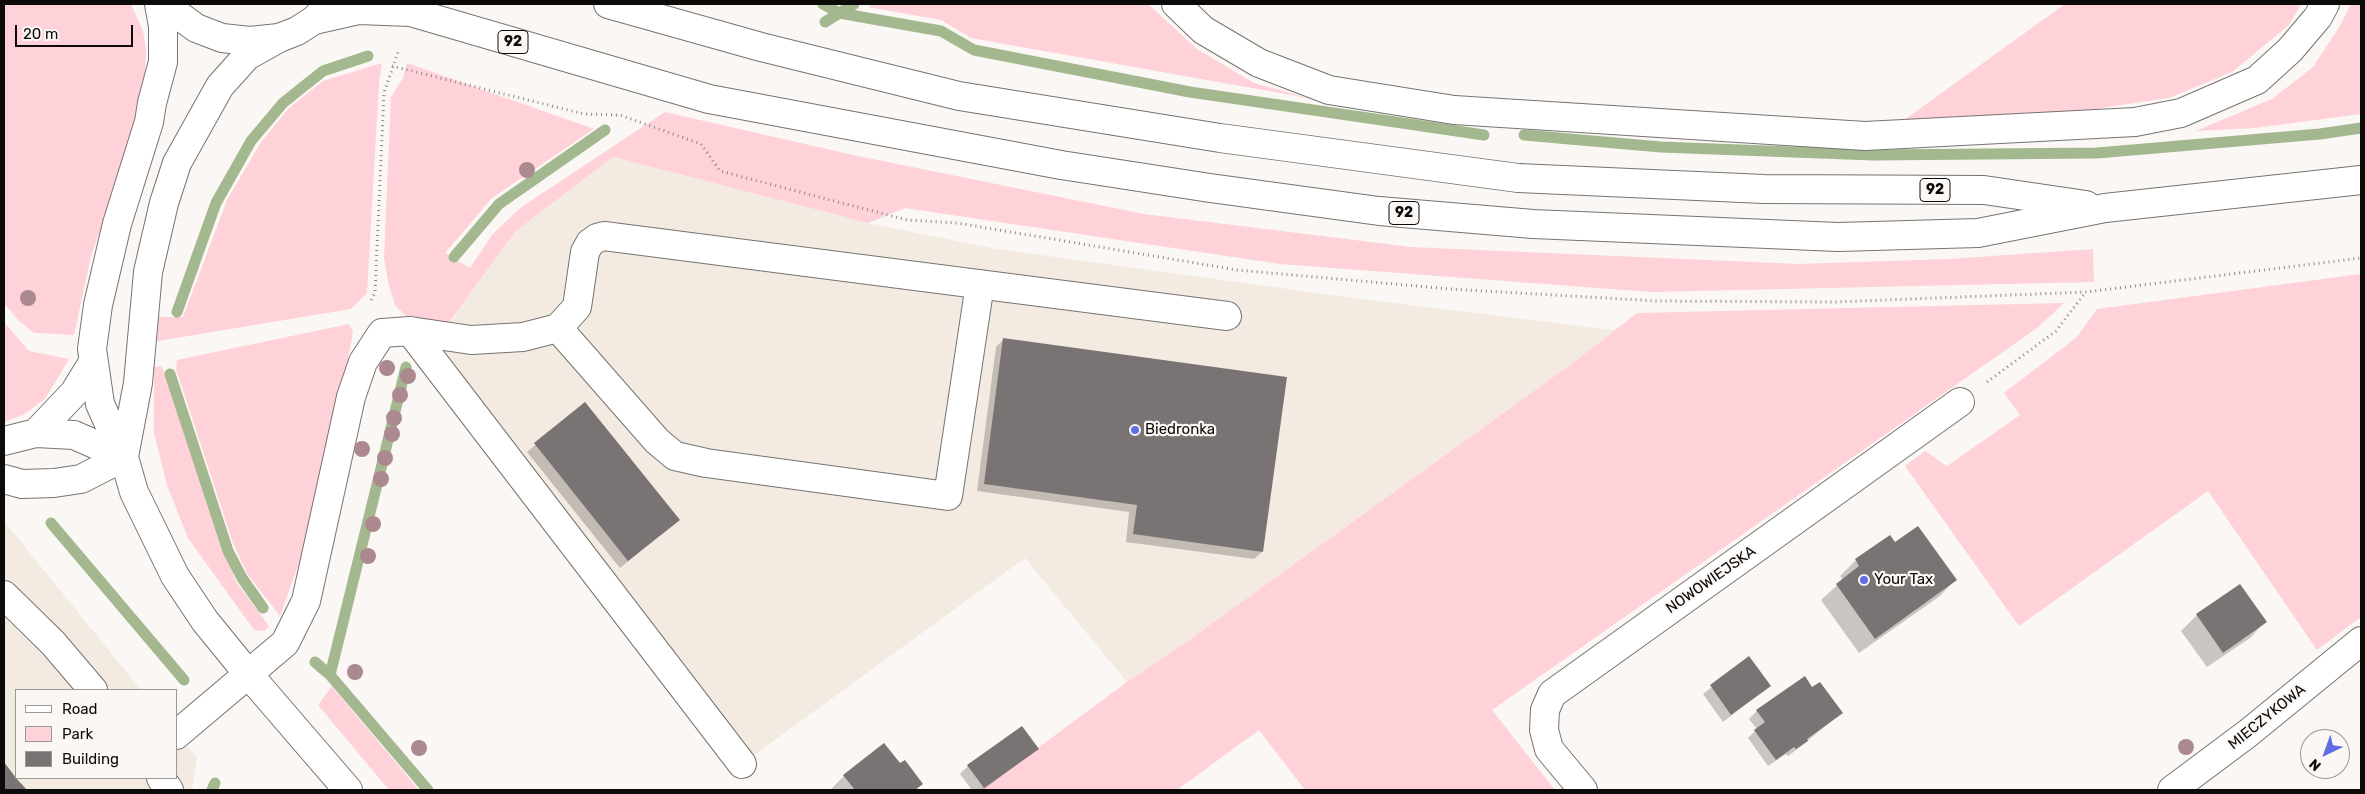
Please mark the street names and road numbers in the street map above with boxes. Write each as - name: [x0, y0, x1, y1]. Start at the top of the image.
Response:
- road number: 92: [498, 31, 528, 54]
- road number: 92: [1920, 178, 1950, 202]
- road number: 92: [1389, 202, 1419, 224]
- street label: NOWOWIEJSKA: [1663, 542, 1759, 618]
- street label: MIECZYKOWA: [2225, 680, 2309, 754]

